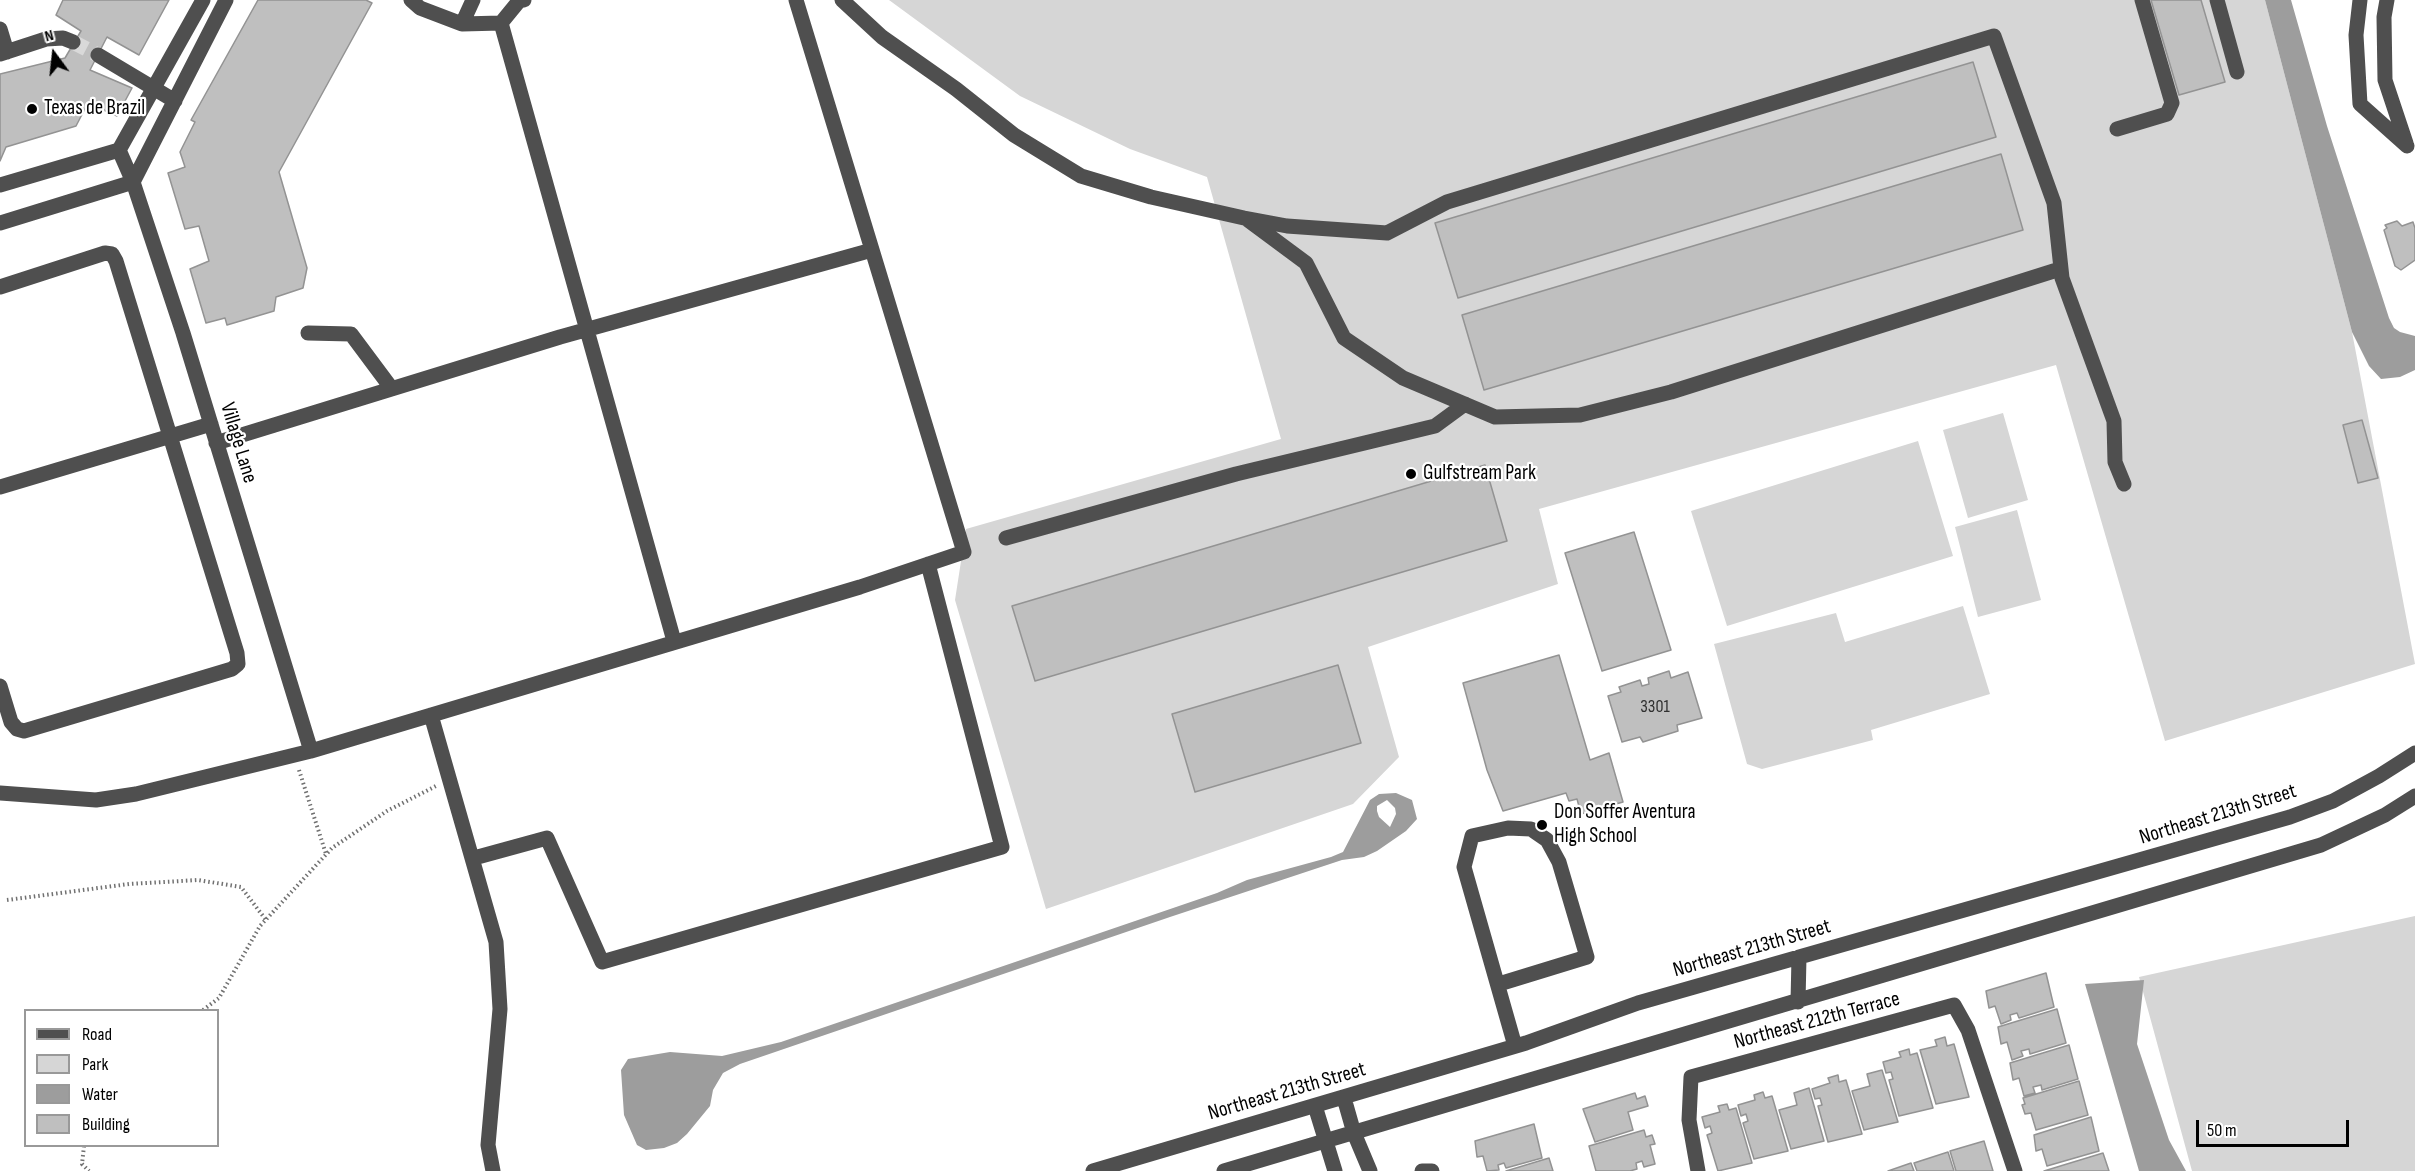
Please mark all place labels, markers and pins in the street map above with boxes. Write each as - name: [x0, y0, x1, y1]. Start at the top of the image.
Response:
- place label: Texas de Brazil: [44, 96, 145, 122]
- marker: Texas de Brazil: [25, 102, 39, 116]
- place label: Gulfstream Park: [1423, 461, 1536, 487]
- marker: Gulfstream Park: [1404, 467, 1418, 481]
- place label: Don Soffer Aventura High School: [1554, 800, 1696, 850]
- marker: Don Soffer Aventura High School: [1535, 818, 1549, 832]

